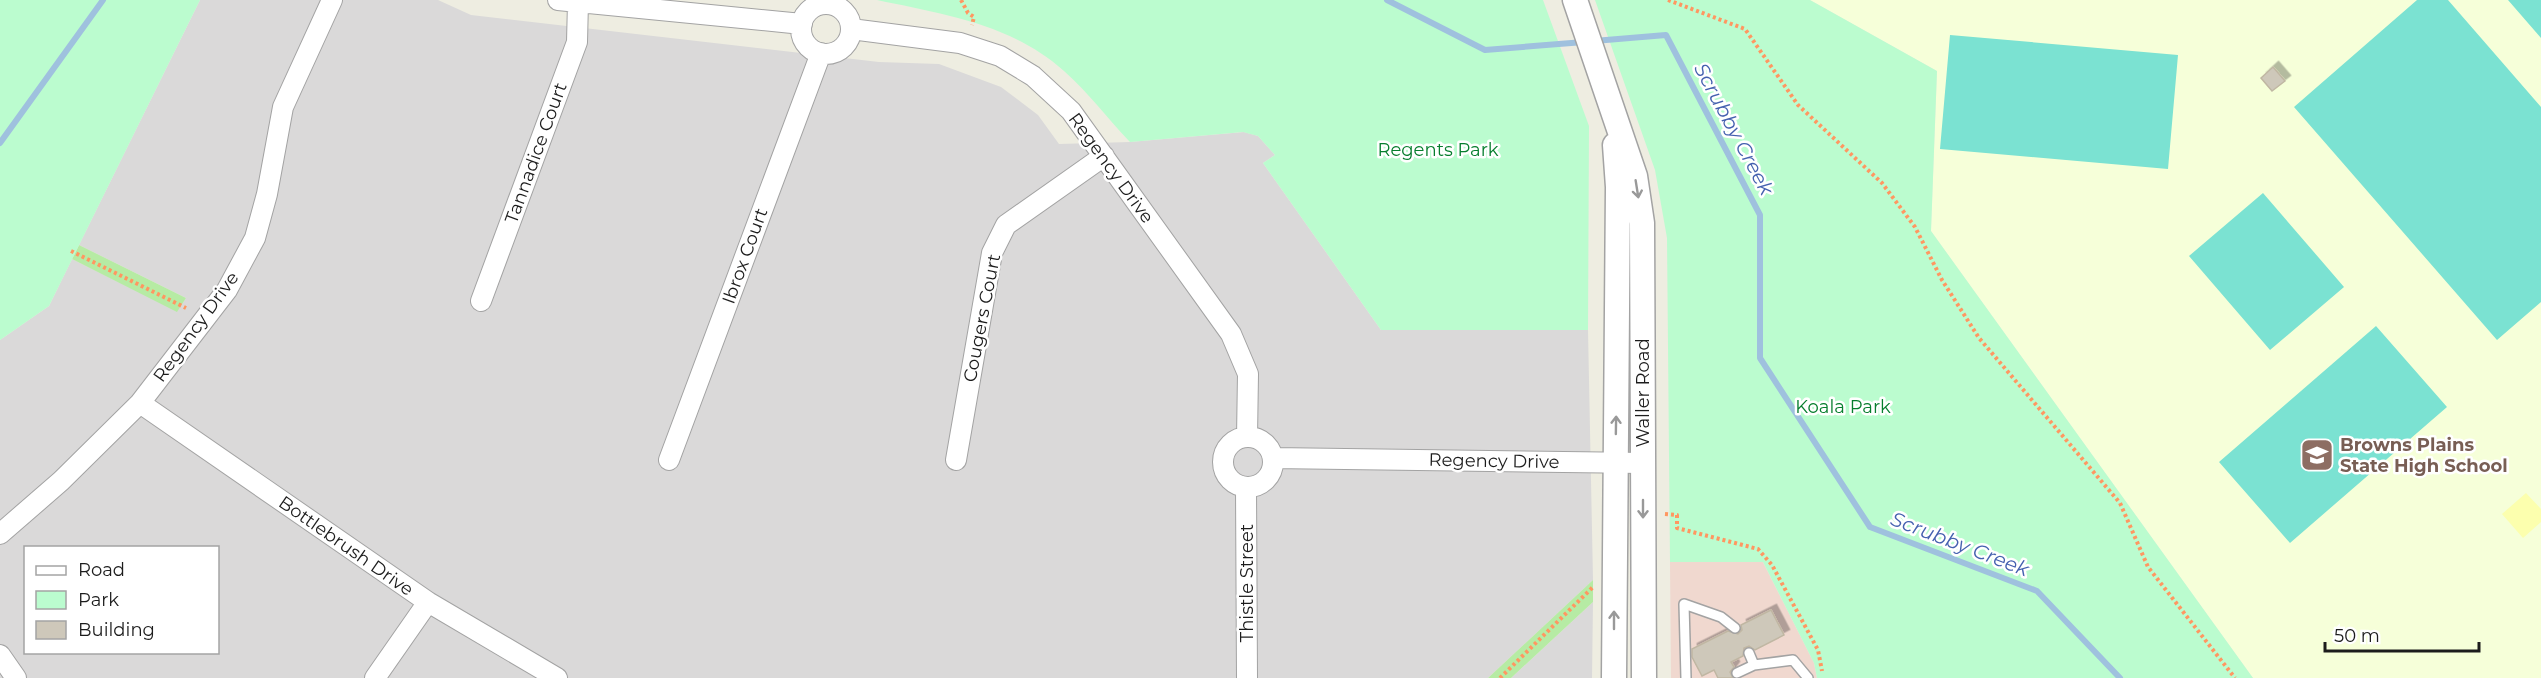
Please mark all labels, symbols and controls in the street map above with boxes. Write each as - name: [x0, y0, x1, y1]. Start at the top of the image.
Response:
- water label: Scrubby Creek: [1689, 59, 1779, 200]
- street label: Tannadice Court: [500, 79, 572, 227]
- street label: Regency Drive: [1064, 109, 1158, 228]
- park label: Regents Park: [1377, 139, 1499, 161]
- one-way arrow: [1632, 178, 1643, 198]
- street label: Ibrox Court: [717, 205, 773, 307]
- street label: Cougers Court: [959, 252, 1005, 384]
- street label: Regency Drive: [149, 267, 243, 386]
- street label: Waller Road: [1632, 338, 1654, 448]
- park label: Koala Park: [1795, 396, 1891, 418]
- one-way arrow: [1610, 415, 1622, 435]
- place label: Browns Plains State High School: [2340, 434, 2508, 477]
- school or university icon: Browns Plains State High School: [2299, 437, 2335, 473]
- street label: Regency Drive: [1428, 449, 1560, 473]
- street label: Bottlebrush Drive: [274, 491, 418, 601]
- one-way arrow: [1637, 499, 1649, 519]
- water label: Scrubby Creek: [1887, 507, 2034, 582]
- street label: Thistle Street: [1236, 524, 1258, 642]
- legend: [24, 546, 219, 654]
- text: Road: [78, 559, 125, 581]
- text: Park: [78, 589, 119, 611]
- one-way arrow: [1608, 610, 1620, 630]
- scale bar: [2325, 615, 2480, 653]
- text: Building: [78, 619, 155, 641]
- text: 50 m: [2334, 625, 2380, 647]

